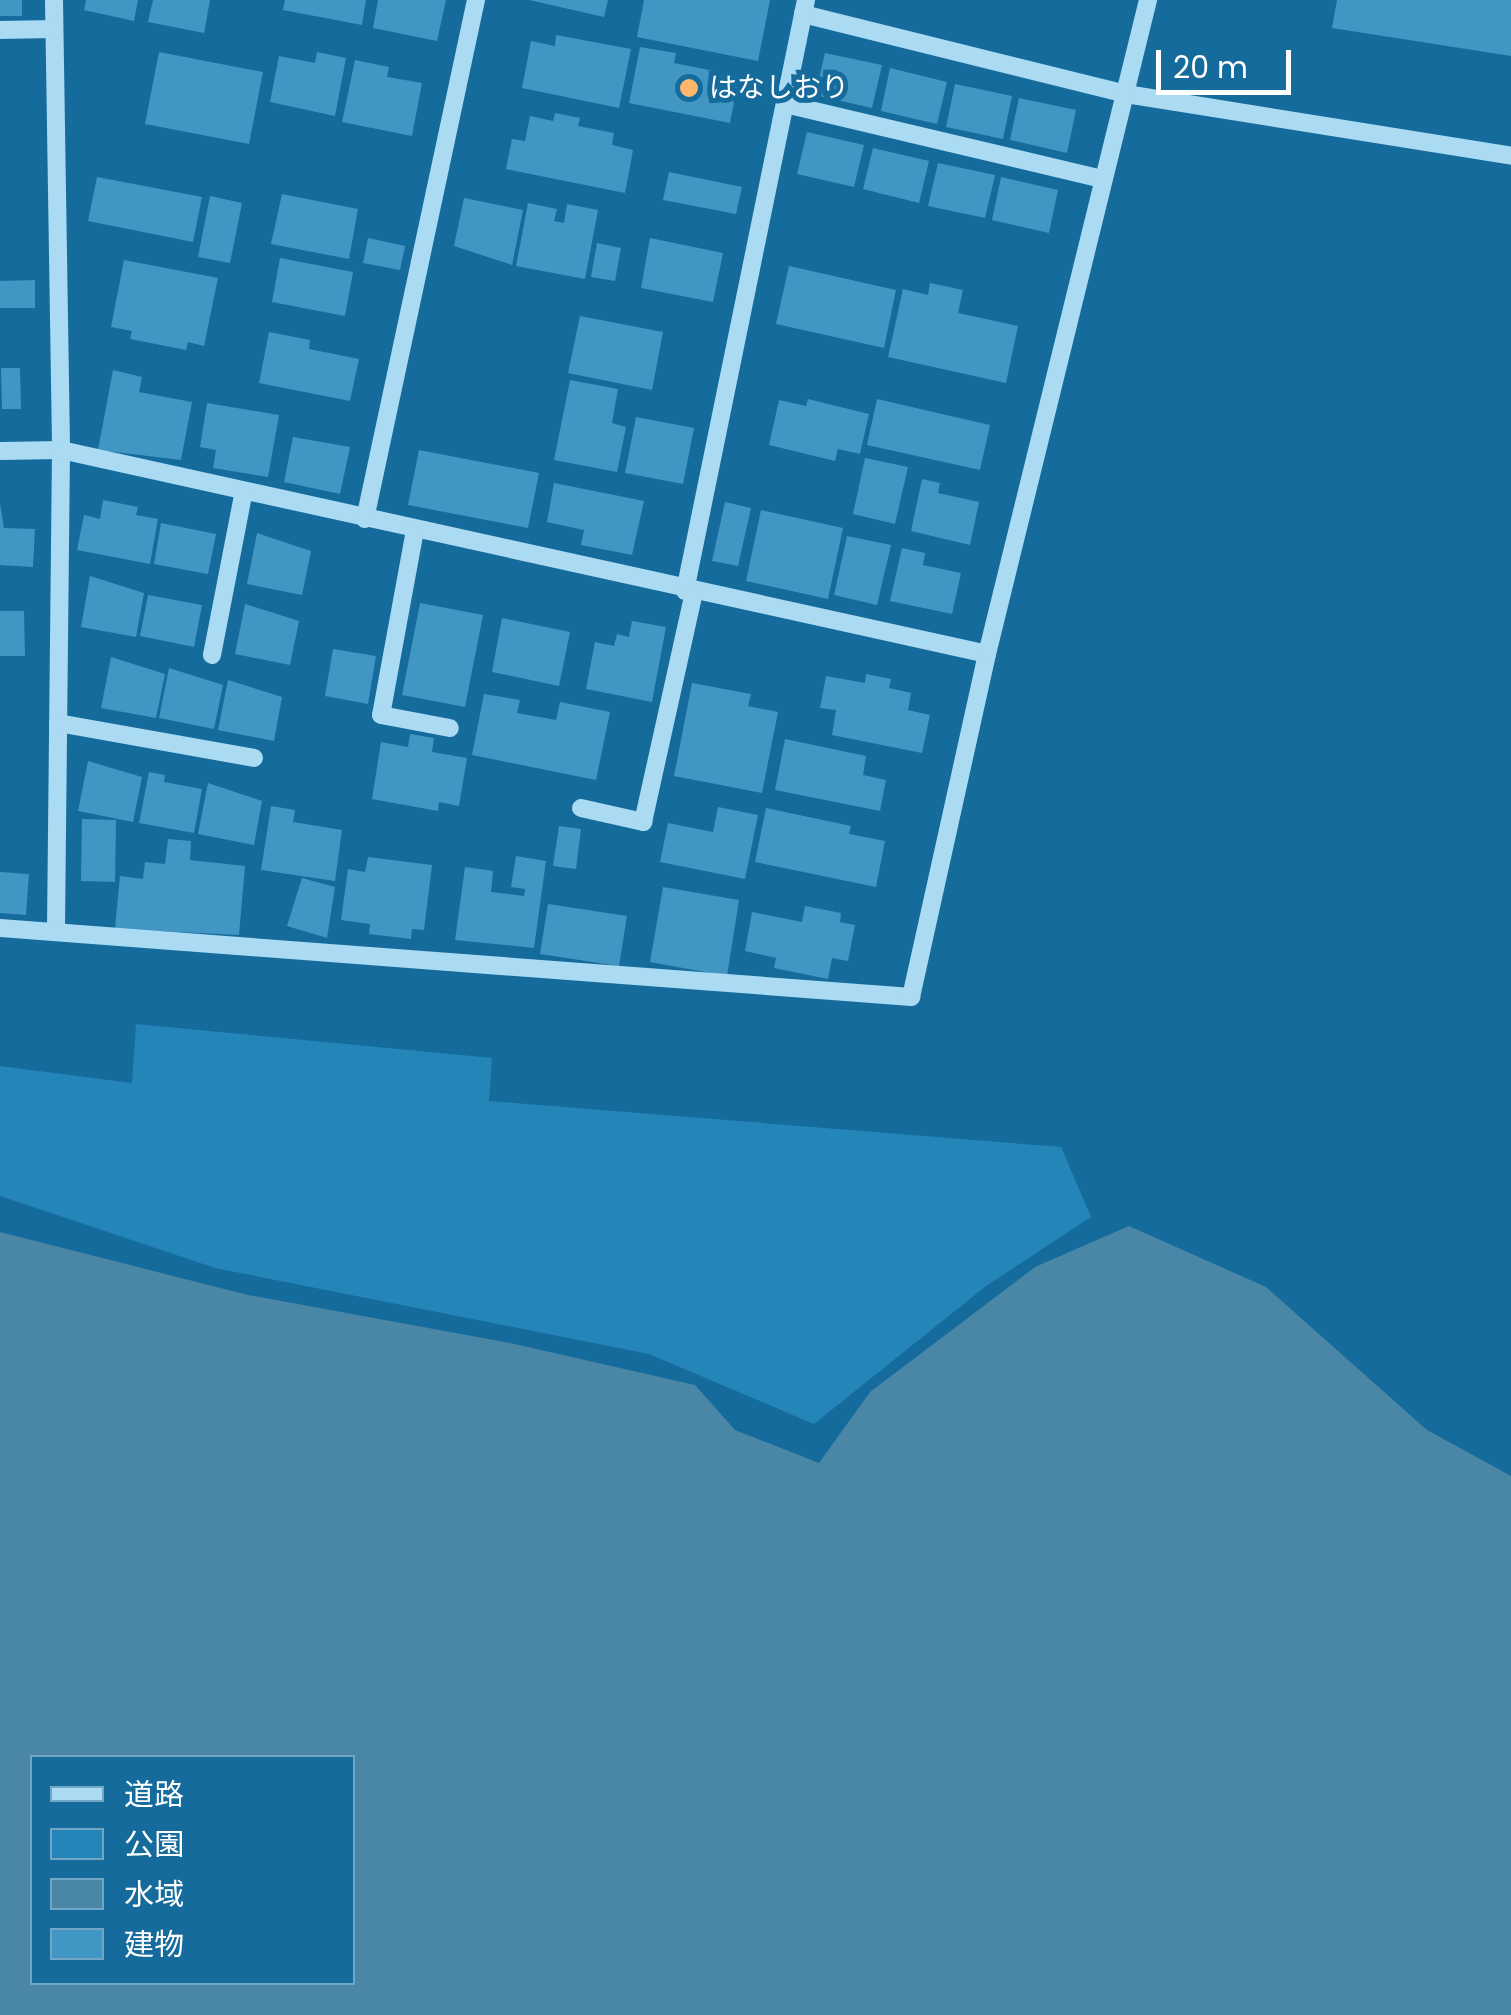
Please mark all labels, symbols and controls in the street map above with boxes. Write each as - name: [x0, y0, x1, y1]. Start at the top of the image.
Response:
- scale bar: [1161, 30, 1296, 92]
- text: 20 m: [1173, 46, 1248, 89]
- place label: はなしおり: [709, 71, 849, 105]
- marker: はなしおり: [678, 77, 700, 99]
- legend: [30, 1755, 355, 1985]
- text: 道路: [124, 1773, 184, 1816]
- text: 公園: [124, 1823, 184, 1866]
- text: 水域: [124, 1873, 184, 1916]
- text: 建物: [124, 1923, 184, 1966]

